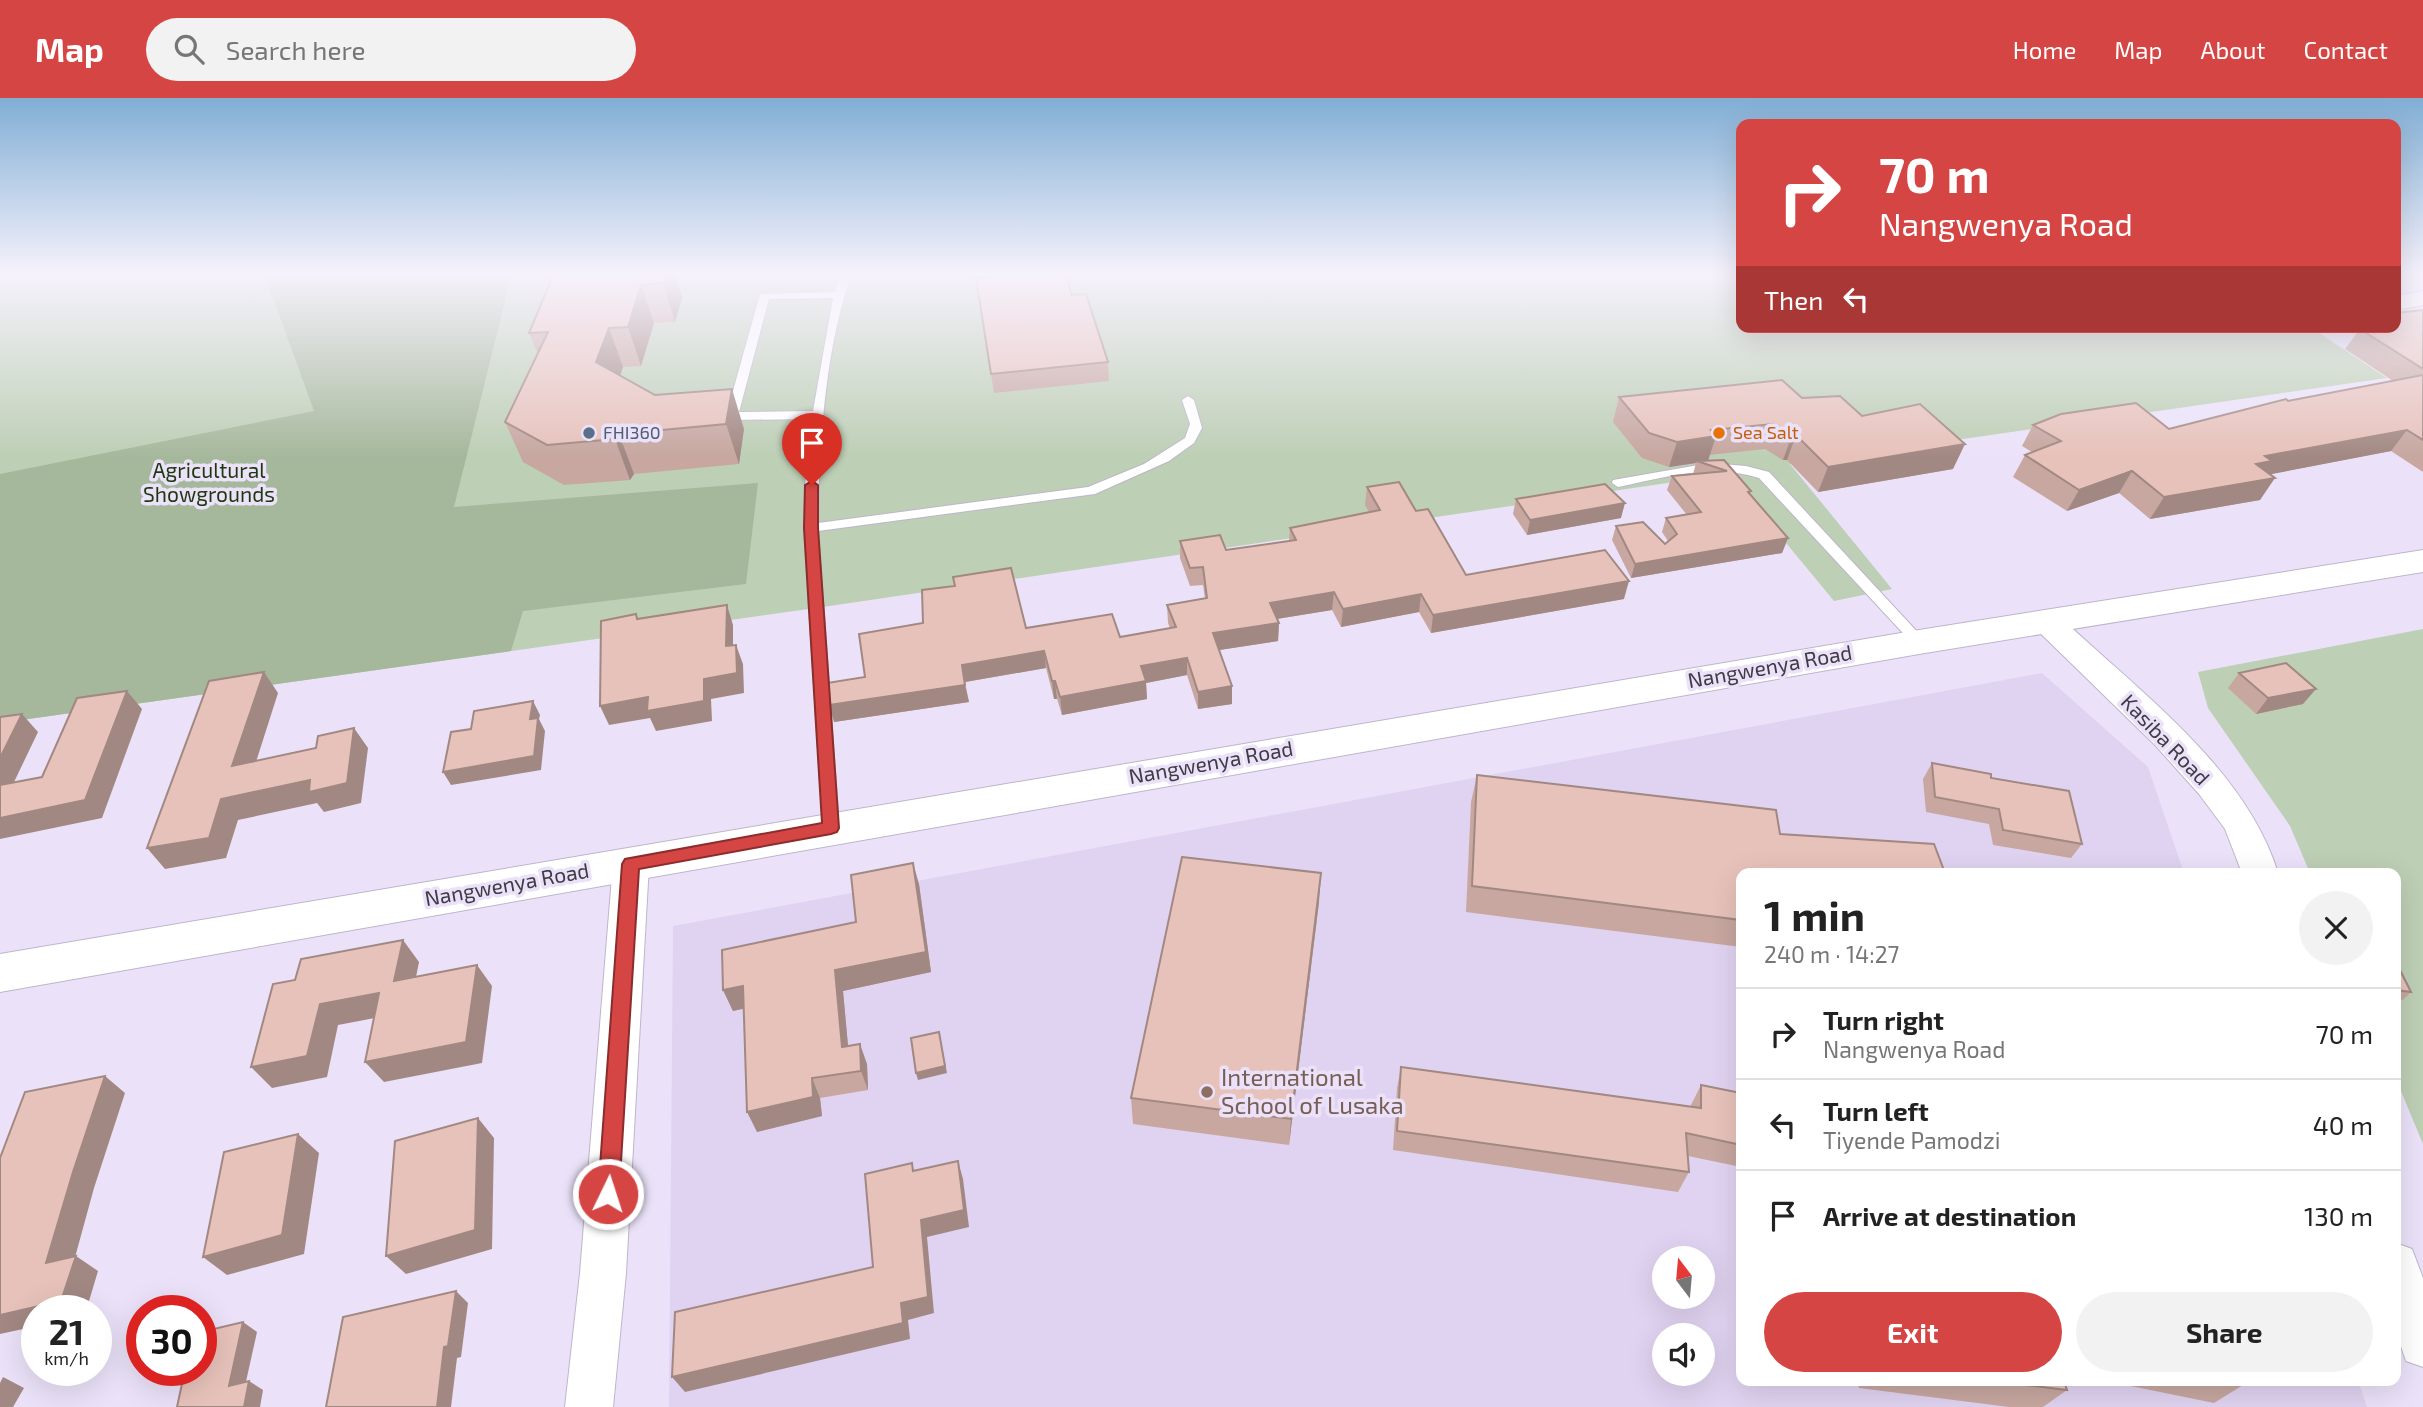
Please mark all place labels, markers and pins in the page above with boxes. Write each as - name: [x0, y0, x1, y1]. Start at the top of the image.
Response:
- pin: [782, 413, 842, 485]
- place label: FHI360: [603, 421, 661, 443]
- place label: Sea Salt: [1733, 421, 1799, 443]
- marker: FHI360: [581, 425, 597, 441]
- marker: Sea Salt: [1711, 425, 1727, 441]
- place label: International School of Lusaka: [1221, 1062, 1404, 1119]
- marker: International School of Lusaka: [1199, 1084, 1215, 1100]

